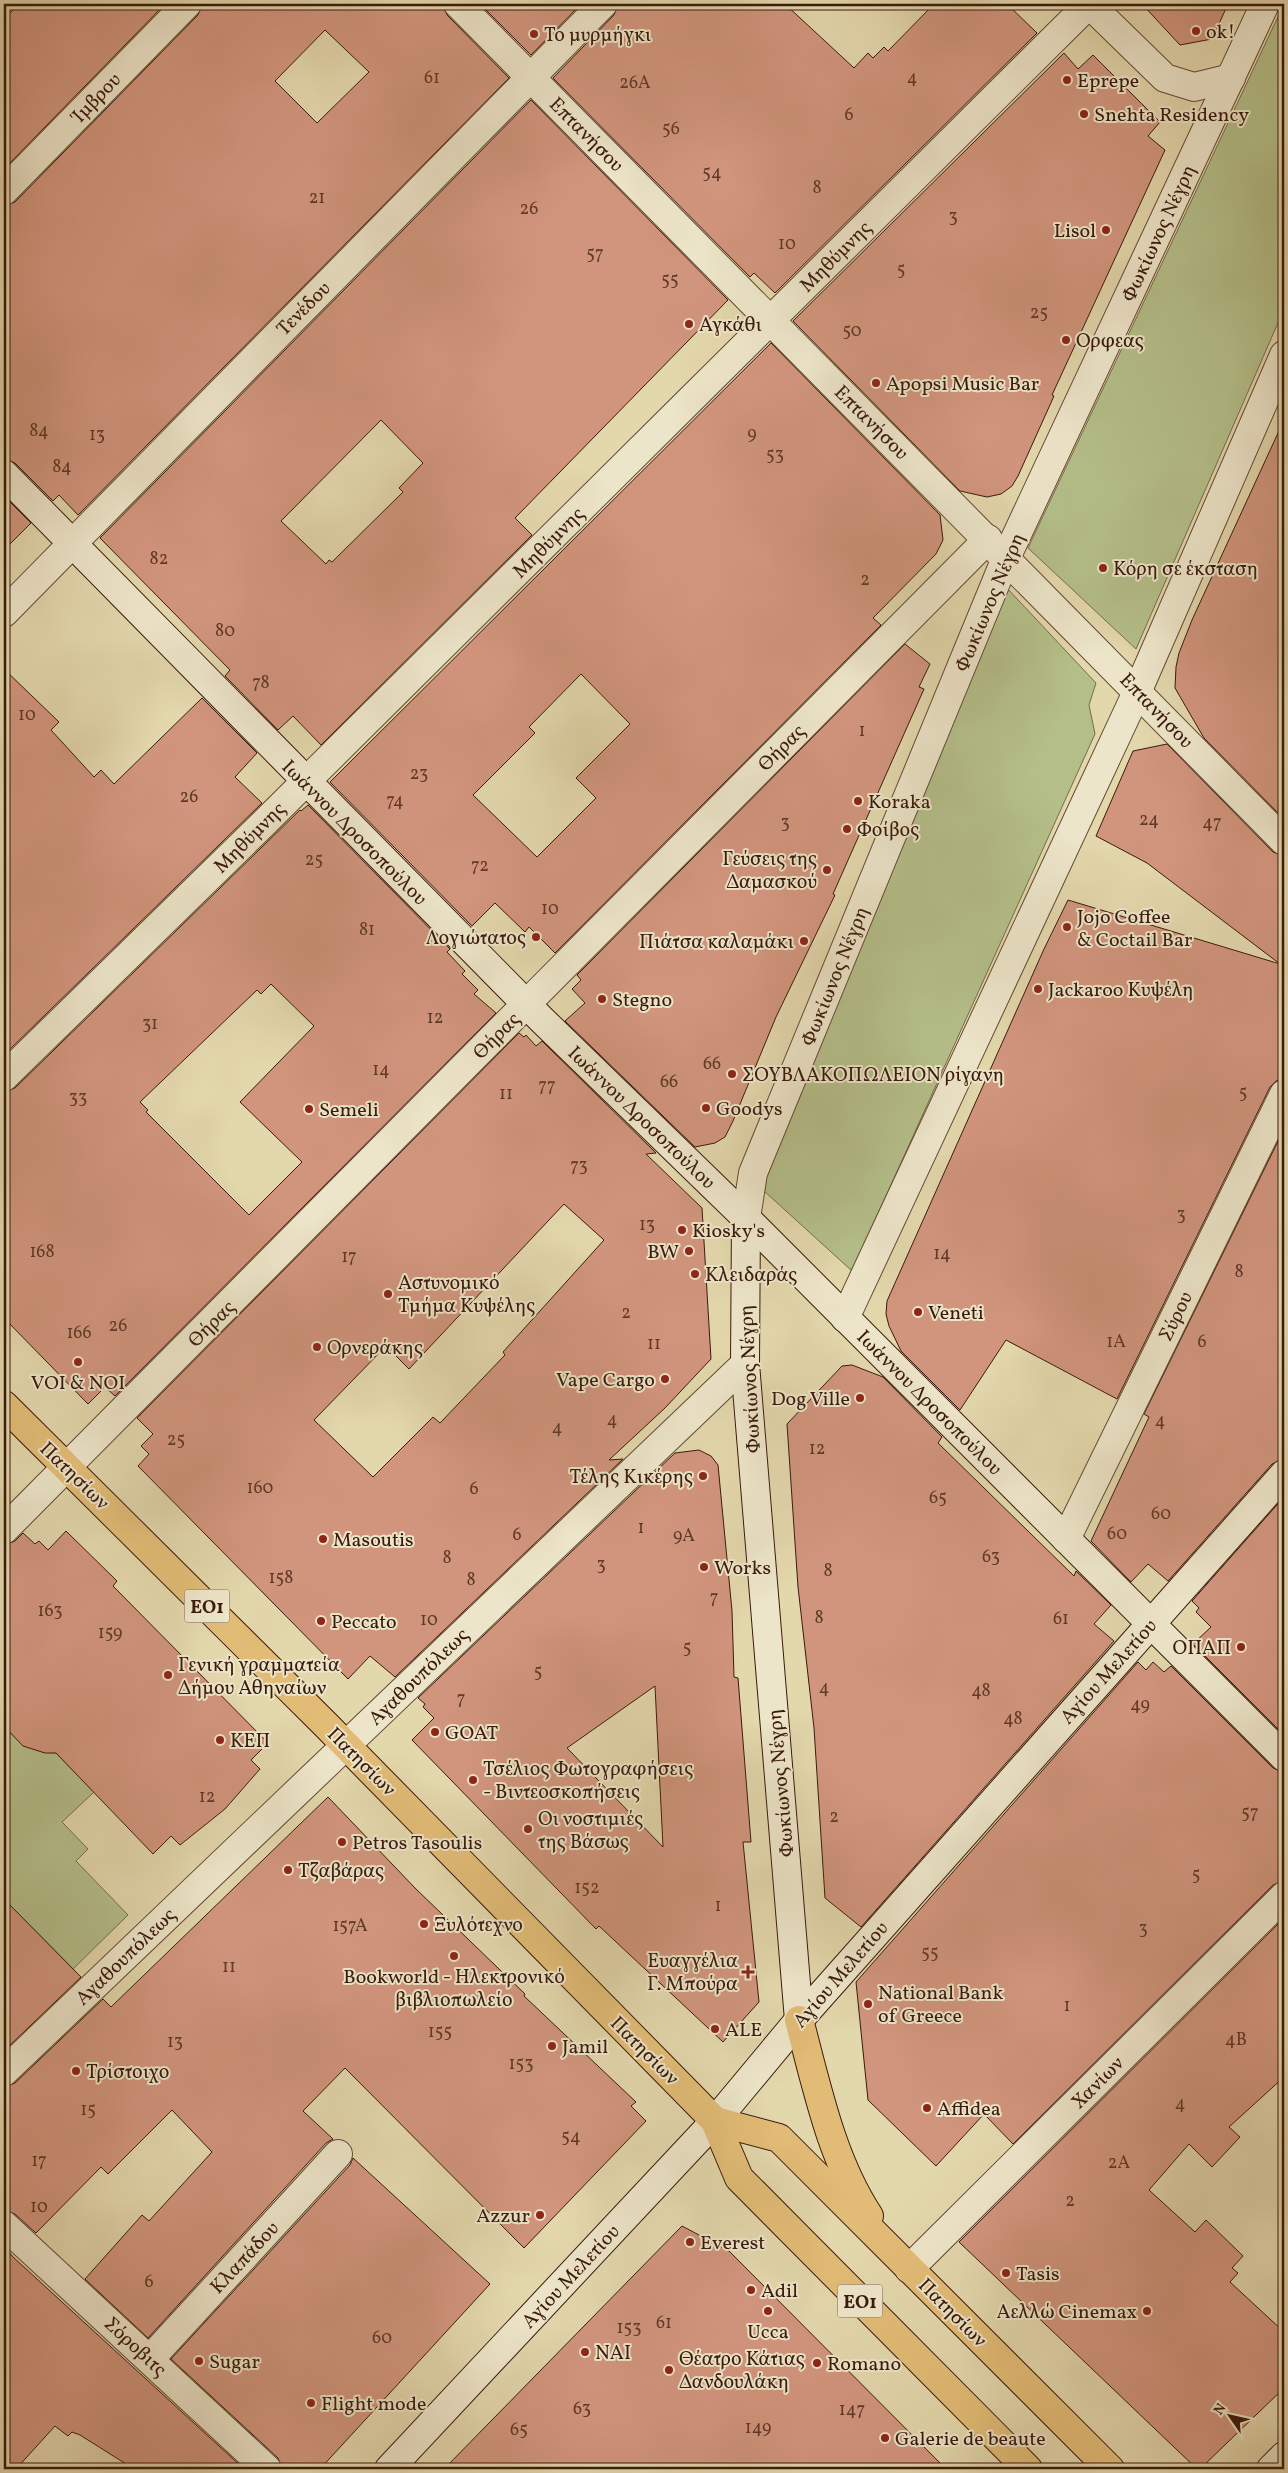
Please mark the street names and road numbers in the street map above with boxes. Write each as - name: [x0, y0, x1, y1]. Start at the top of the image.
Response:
- street label: Ίμβρου: [65, 67, 128, 131]
- street label: Επτανήσου: [542, 92, 629, 179]
- street label: Φωκίωνος Νέγρη: [1116, 161, 1204, 307]
- street label: Μηθύμνης: [794, 215, 879, 300]
- street label: Τενέδου: [271, 276, 338, 343]
- street label: Επτανήσου: [827, 380, 914, 467]
- street label: Μηθύμνης: [507, 501, 592, 586]
- street label: Φωκίωνος Νέγρη: [949, 529, 1033, 677]
- street label: Επτανήσου: [1112, 667, 1199, 756]
- street label: Θήρας: [752, 718, 812, 778]
- street label: Ιωάννου Δροσοπούλου: [274, 754, 433, 913]
- street label: Μηθύμνης: [208, 796, 293, 881]
- street label: Φωκίωνος Νέγρη: [795, 903, 877, 1051]
- street label: Θήρας: [467, 1006, 527, 1066]
- street label: Ιωάννου Δροσοπούλου: [560, 1040, 721, 1197]
- street label: Σύρου: [1153, 1287, 1201, 1346]
- street label: Θήρας: [182, 1294, 242, 1354]
- street label: Φωκίωνος Νέγρη: [733, 1304, 769, 1454]
- street label: Ιωάννου Δροσοπούλου: [849, 1324, 1008, 1483]
- street label: Πατησίων: [32, 1436, 115, 1517]
- road number: ΕΟ1: [184, 1590, 230, 1622]
- street label: Αγίου Μελετίου: [1054, 1613, 1164, 1731]
- street label: Αγαθουπόλεως: [363, 1622, 476, 1733]
- street label: Φωκίωνος Νέγρη: [762, 1708, 802, 1858]
- street label: Πατησίων: [320, 1722, 402, 1804]
- street label: Αγαθουπόλεως: [70, 1902, 183, 2013]
- street label: Αγίου Μελετίου: [787, 1916, 896, 2035]
- street label: Πατησίων: [603, 2011, 685, 2093]
- street label: Χανίων: [1066, 2051, 1131, 2116]
- street label: Κλαπάδου: [204, 2216, 286, 2301]
- street label: Αγίου Μελετίου: [516, 2219, 627, 2336]
- street label: Πατησίων: [911, 2273, 993, 2355]
- road number: ΕΟ1: [838, 2284, 882, 2318]
- street label: Σόροβιτς: [97, 2311, 172, 2384]

